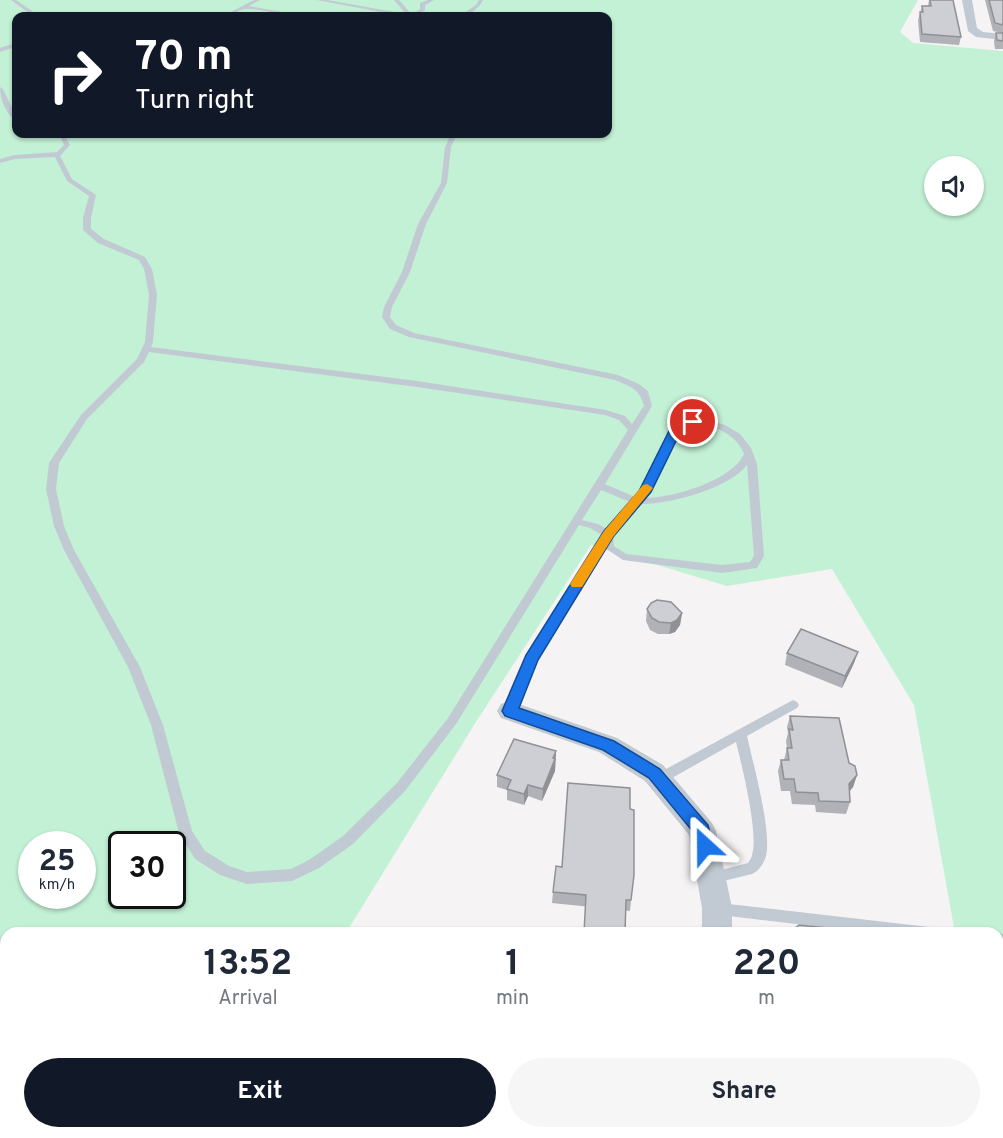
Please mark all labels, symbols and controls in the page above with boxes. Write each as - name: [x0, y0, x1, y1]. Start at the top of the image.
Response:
- text: 70 m: [135, 32, 233, 85]
- icon: right: [36, 36, 114, 114]
- text: Turn right: [135, 84, 254, 118]
- map controls: [924, 156, 984, 216]
- button: sound: [924, 156, 984, 216]
- pin: [667, 396, 718, 447]
- icon: arrive: [676, 405, 709, 438]
- position arrow: [673, 814, 737, 878]
- speed limit sign: 30: [108, 831, 186, 909]
- text: 25: [39, 844, 75, 881]
- text: km/h: [39, 876, 75, 895]
- text: 13:52: [204, 942, 292, 988]
- text: 1: [505, 942, 520, 988]
- text: 220: [733, 942, 800, 988]
- text: Arrival: [218, 986, 278, 1012]
- text: min: [496, 986, 529, 1012]
- text: m: [758, 986, 775, 1012]
- button: Exit: [24, 1058, 496, 1127]
- button: Share: [508, 1058, 980, 1127]

